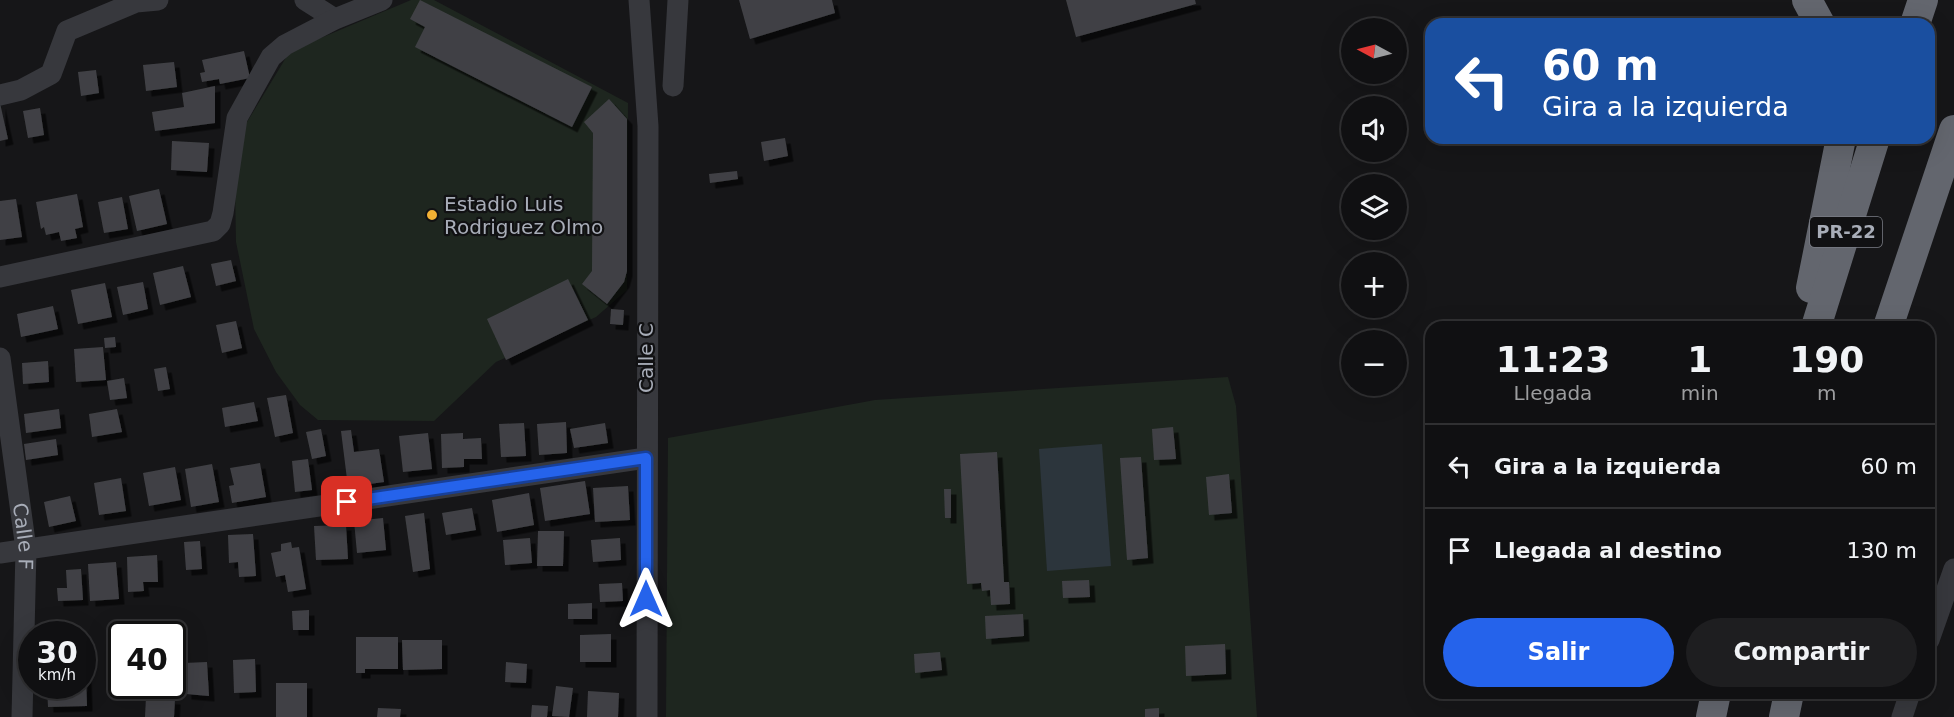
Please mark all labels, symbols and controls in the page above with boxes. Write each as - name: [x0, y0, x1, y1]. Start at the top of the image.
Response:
- north arrow: [1341, 18, 1407, 84]
- map controls: [1341, 18, 1407, 396]
- text: 60 m: [1542, 41, 1659, 90]
- icon: left: [1443, 42, 1521, 120]
- text: Gira a la izquierda: [1542, 91, 1789, 122]
- button: sound: [1341, 96, 1407, 162]
- button: layers: [1341, 174, 1407, 240]
- place label: Estadio Luis Rodriguez Olmo: [444, 192, 603, 239]
- marker: Estadio Luis Rodriguez Olmo: [425, 208, 439, 222]
- road number: PR-22: [1810, 217, 1882, 247]
- button: +: [1341, 252, 1407, 318]
- street label: Calle C: [634, 323, 658, 393]
- button: −: [1341, 330, 1407, 396]
- text: 11:23: [1496, 339, 1610, 380]
- text: 1: [1687, 339, 1712, 380]
- text: 190: [1789, 339, 1864, 380]
- text: Llegada: [1513, 381, 1592, 405]
- text: min: [1681, 381, 1719, 405]
- text: m: [1817, 381, 1837, 405]
- icon: left: [1443, 450, 1476, 483]
- text: Gira a la izquierda: [1494, 454, 1721, 479]
- text: 60 m: [1861, 454, 1917, 479]
- pin: [321, 476, 372, 527]
- icon: arrive: [330, 485, 363, 518]
- street label: Calle F: [8, 501, 38, 570]
- icon: arrive: [1443, 534, 1476, 567]
- text: Llegada al destino: [1494, 538, 1722, 563]
- text: 130 m: [1847, 538, 1917, 563]
- position arrow: [614, 567, 678, 631]
- button: Salir: [1443, 618, 1674, 687]
- button: Compartir: [1686, 618, 1917, 687]
- speed limit sign: 40: [108, 621, 186, 699]
- text: 30: [36, 635, 78, 670]
- text: km/h: [38, 666, 76, 684]

